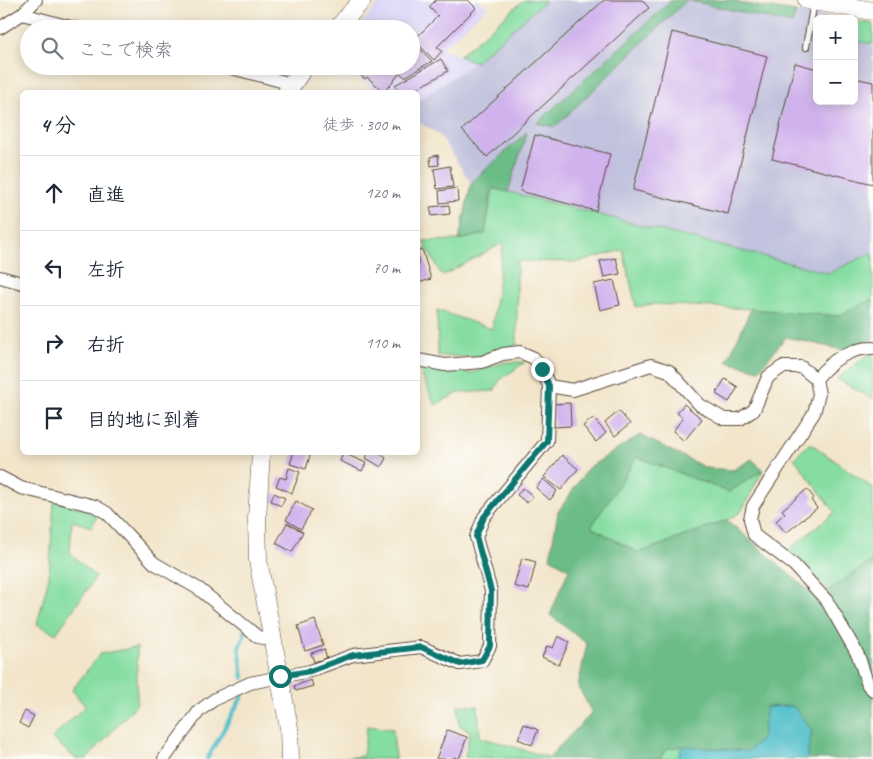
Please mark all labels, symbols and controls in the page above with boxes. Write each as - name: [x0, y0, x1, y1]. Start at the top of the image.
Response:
- map controls: [813, 15, 858, 105]
- button: +: [813, 15, 858, 60]
- search box: [20, 20, 420, 75]
- icon: search: [38, 34, 66, 62]
- text: ここで検索: [78, 38, 173, 62]
- button: −: [813, 60, 858, 105]
- text: 4 分: [40, 112, 76, 138]
- text: 徒歩 · 300 m: [323, 115, 400, 135]
- icon: ahead: [40, 179, 68, 207]
- text: 直進: [87, 183, 125, 207]
- text: 120 m: [366, 183, 400, 203]
- icon: left: [40, 254, 68, 282]
- text: 左折: [87, 258, 125, 282]
- text: 70 m: [373, 258, 400, 278]
- icon: right: [40, 329, 68, 357]
- text: 右折: [87, 333, 125, 357]
- text: 110 m: [366, 333, 400, 353]
- route end: [531, 358, 554, 381]
- icon: arrive: [40, 404, 68, 432]
- text: 目的地に到着: [87, 408, 201, 432]
- route start: [269, 665, 292, 688]

